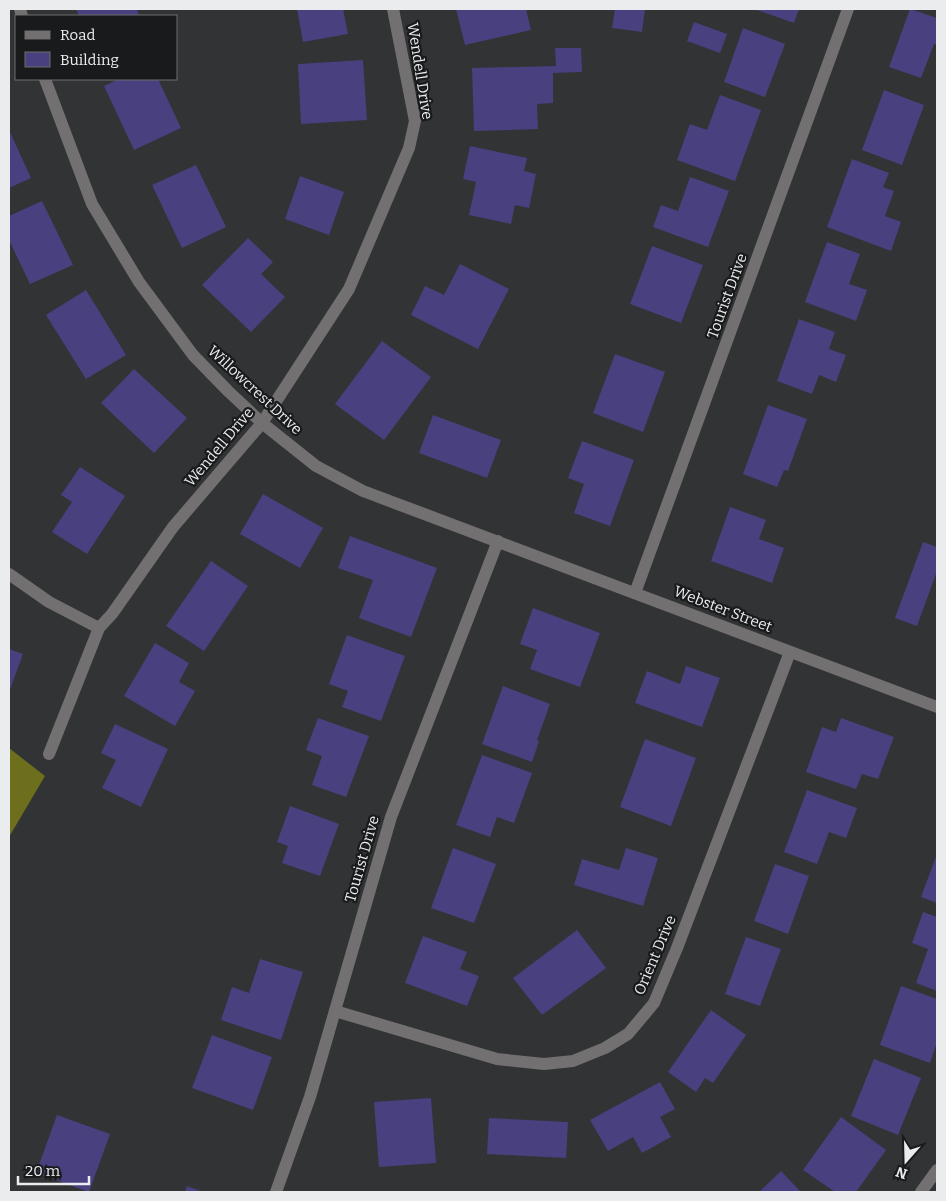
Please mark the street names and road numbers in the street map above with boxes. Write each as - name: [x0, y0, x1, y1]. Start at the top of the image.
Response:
- street label: Wendell Drive: [403, 21, 437, 121]
- street label: Tourist Drive: [703, 251, 751, 341]
- street label: Willowcrest Drive: [204, 342, 306, 438]
- street label: Wendell Drive: [181, 404, 257, 490]
- street label: Webster Street: [671, 582, 775, 636]
- street label: Tourist Drive: [341, 814, 383, 904]
- street label: Orient Drive: [630, 912, 680, 998]

